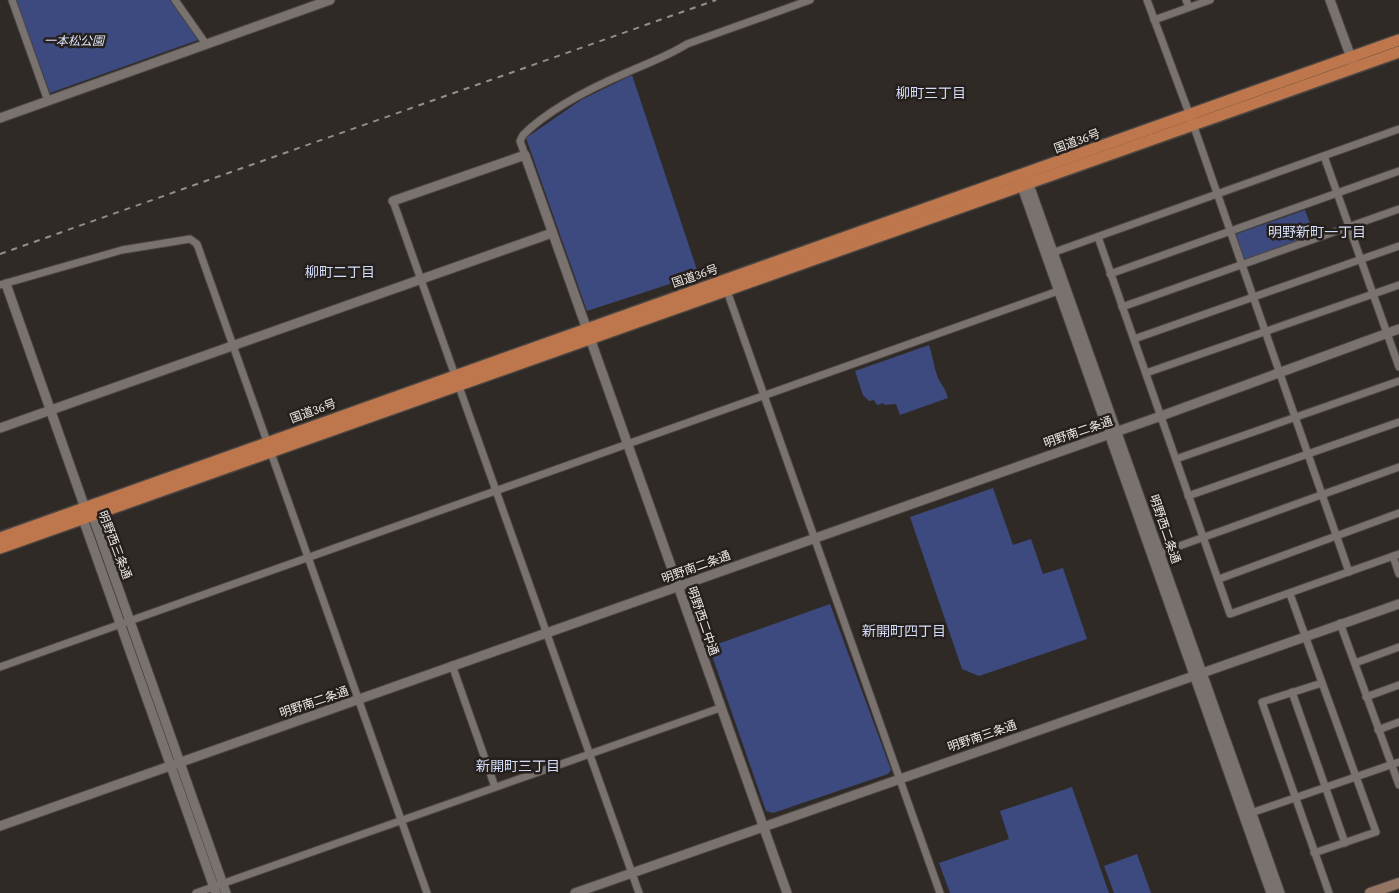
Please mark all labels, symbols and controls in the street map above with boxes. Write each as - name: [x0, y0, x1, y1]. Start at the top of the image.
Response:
- park label: 一本松公園: [44, 33, 106, 49]
- district label: 柳町三丁目: [896, 83, 966, 103]
- street label: 国道36号: [1052, 125, 1102, 157]
- district label: 明野新町一丁目: [1268, 222, 1366, 242]
- street label: 国道36号: [670, 261, 720, 291]
- district label: 柳町二丁目: [305, 262, 375, 282]
- street label: 国道36号: [288, 395, 338, 427]
- street label: 明野南二条通: [1041, 413, 1115, 451]
- street label: 明野西二条通: [1146, 492, 1184, 566]
- street label: 明野西三条通: [95, 509, 135, 581]
- street label: 明野南二条通: [659, 547, 733, 587]
- street label: 明野西二中通: [684, 584, 722, 658]
- district label: 新開町四丁目: [862, 621, 946, 641]
- street label: 明野南二条通: [277, 683, 351, 721]
- street label: 明野南三条通: [945, 717, 1019, 755]
- district label: 新開町三丁目: [476, 756, 560, 776]

